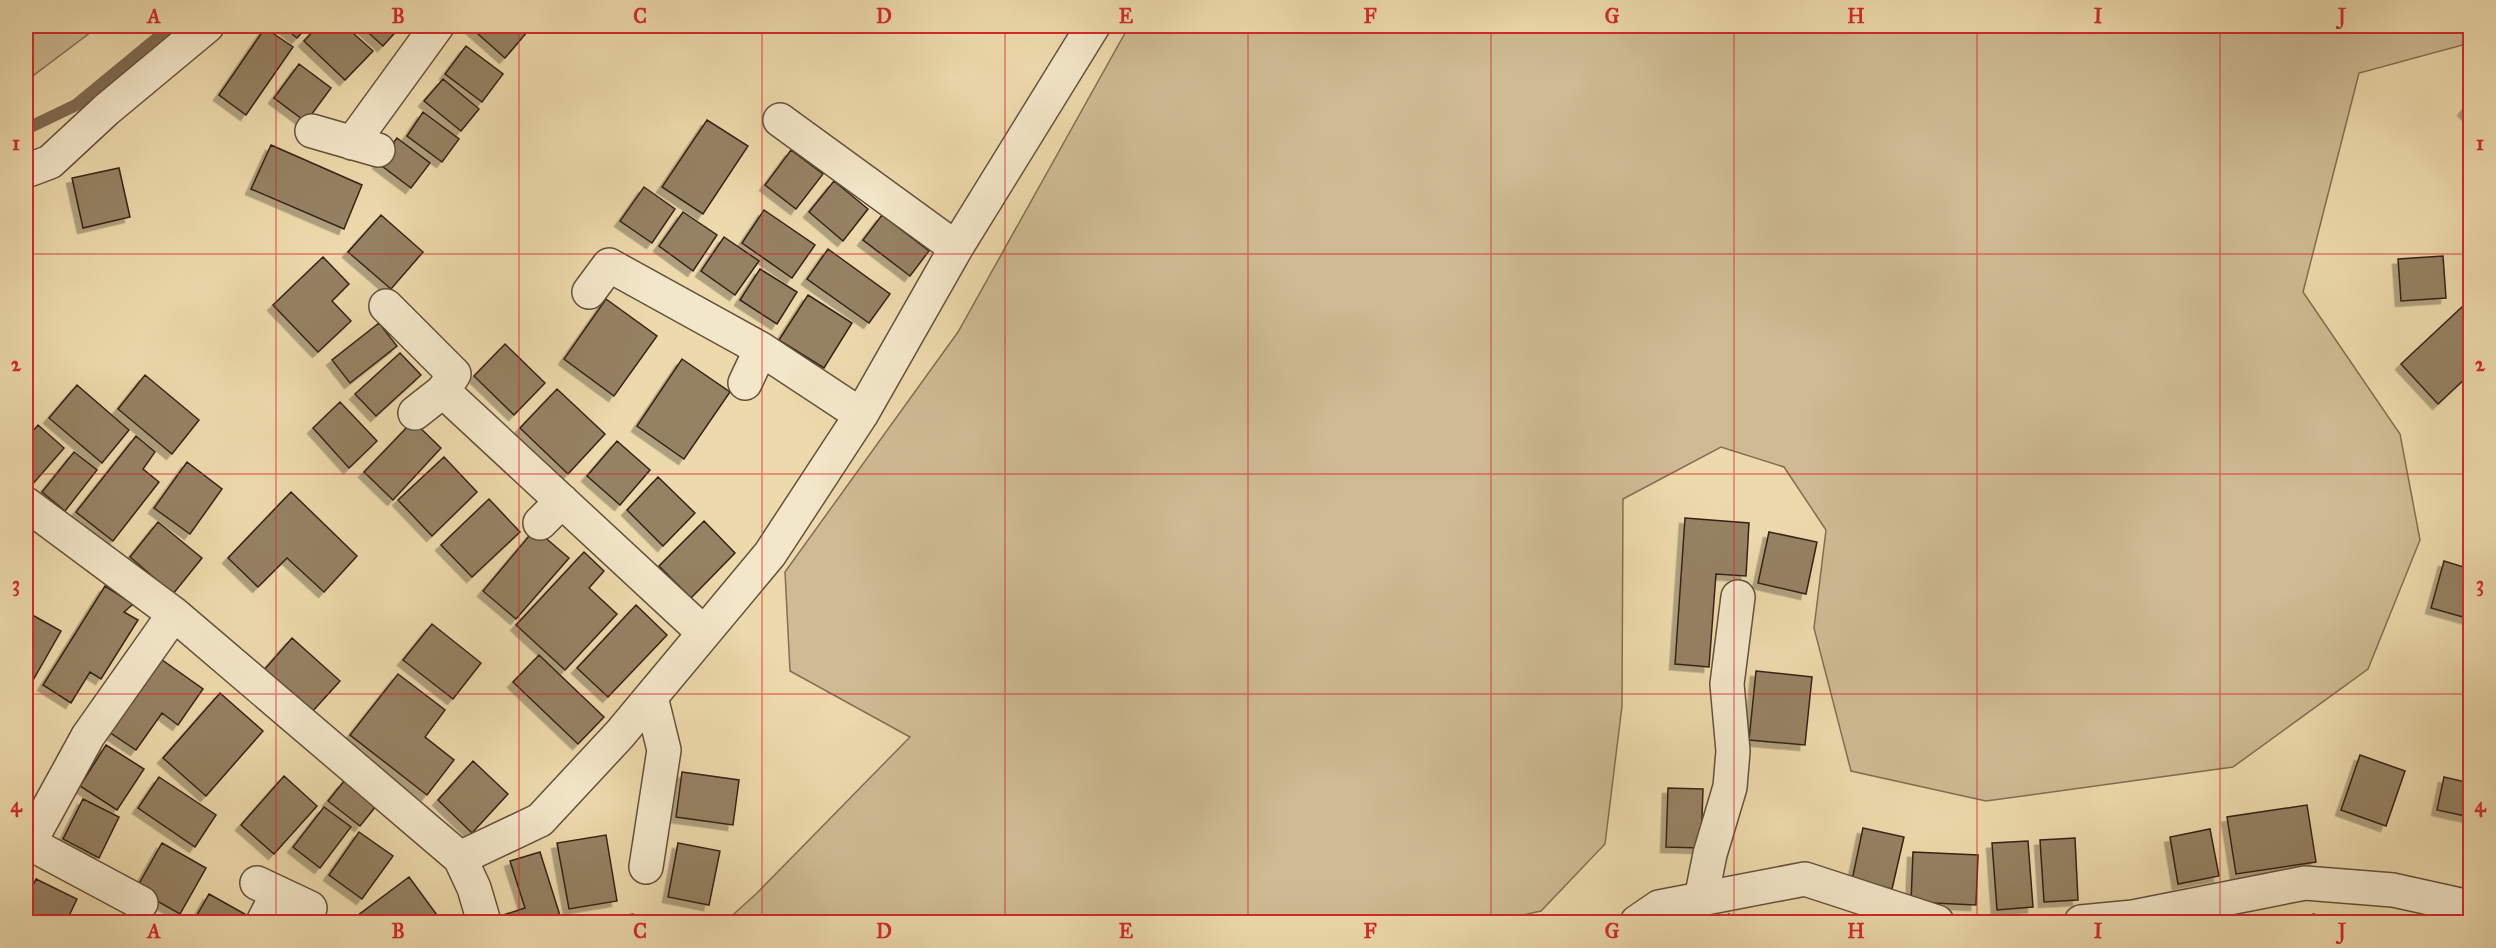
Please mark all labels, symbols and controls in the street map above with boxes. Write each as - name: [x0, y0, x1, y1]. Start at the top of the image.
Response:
- text: A: [145, 4, 161, 28]
- text: B: [391, 4, 405, 28]
- text: C: [633, 4, 647, 28]
- text: D: [876, 4, 892, 28]
- text: E: [1119, 4, 1134, 28]
- text: F: [1363, 4, 1377, 28]
- text: G: [1605, 4, 1620, 28]
- text: H: [1847, 4, 1865, 28]
- text: I: [2094, 4, 2103, 28]
- text: J: [2335, 4, 2347, 30]
- text: 1: [12, 131, 20, 155]
- text: 1: [2476, 131, 2484, 155]
- text: 2: [11, 352, 22, 376]
- text: 2: [2475, 352, 2486, 376]
- text: 3: [12, 572, 20, 597]
- text: 3: [2476, 572, 2484, 597]
- text: 4: [10, 793, 22, 818]
- text: 4: [2474, 793, 2486, 818]
- text: A: [145, 919, 161, 943]
- text: B: [391, 919, 405, 943]
- text: C: [633, 919, 647, 943]
- text: D: [876, 919, 892, 943]
- text: E: [1119, 919, 1134, 943]
- text: F: [1363, 919, 1377, 943]
- text: G: [1605, 919, 1620, 943]
- text: H: [1847, 919, 1865, 943]
- text: I: [2094, 919, 2103, 943]
- text: J: [2335, 919, 2347, 945]

